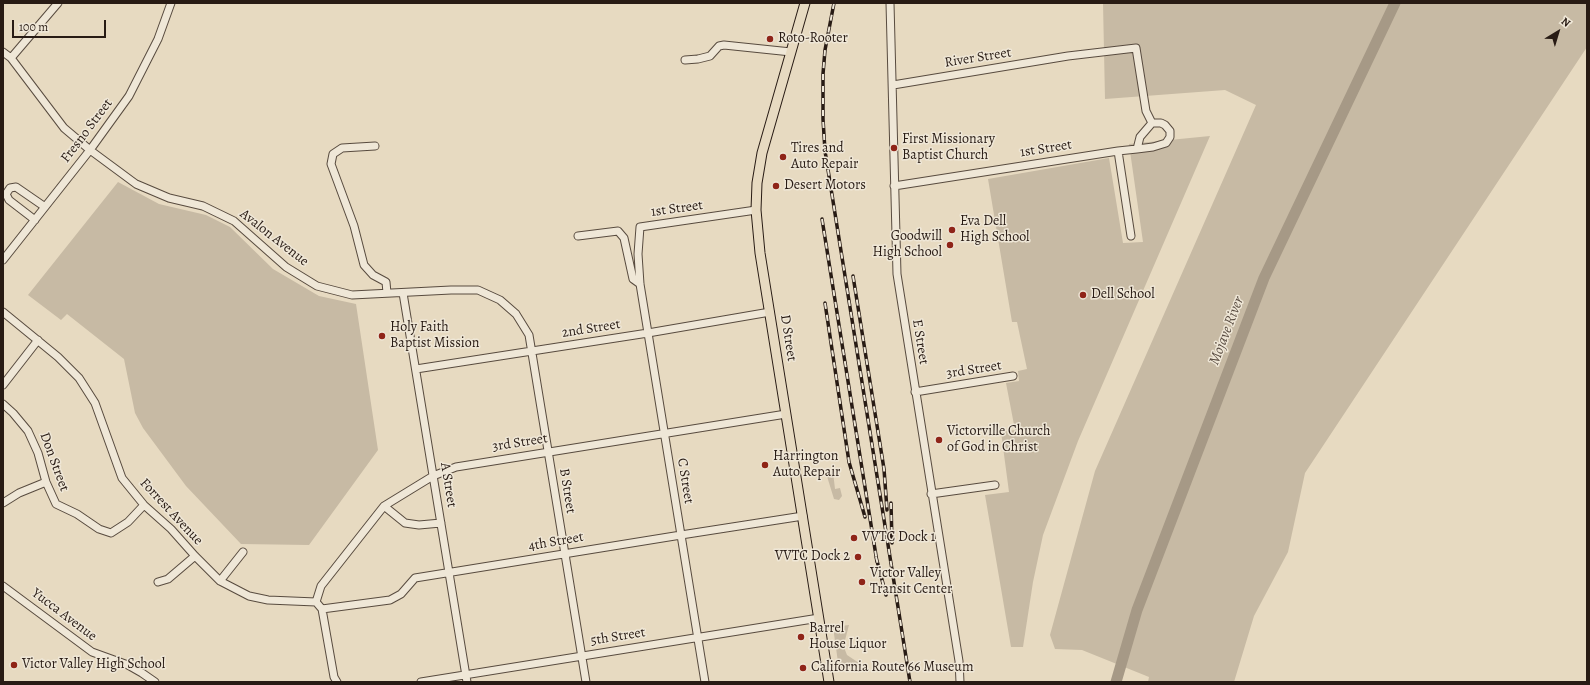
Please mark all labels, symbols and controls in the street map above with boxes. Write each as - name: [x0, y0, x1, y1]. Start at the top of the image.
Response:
- scale bar: [14, 12, 108, 38]
- north arrow: [1538, 12, 1578, 52]
- text: N: [1558, 14, 1573, 31]
- text: 100 m: [19, 19, 48, 35]
- place label: Roto-Rooter: [778, 31, 848, 47]
- marker: Roto-Rooter: [765, 34, 775, 44]
- street label: River Street: [943, 44, 1013, 72]
- street label: Fresno Street: [57, 96, 117, 166]
- place label: First Missionary Baptist Church: [902, 132, 995, 164]
- street label: 1st Street: [1019, 137, 1073, 161]
- place label: Tires and Auto Repair: [791, 141, 858, 174]
- marker: First Missionary Baptist Church: [889, 143, 899, 153]
- marker: Tires and Auto Repair: [778, 152, 788, 162]
- place label: Desert Motors: [784, 178, 866, 194]
- marker: Desert Motors: [771, 181, 781, 191]
- street label: 1st Street: [650, 197, 704, 221]
- street label: Avalon Avenue: [236, 206, 312, 270]
- place label: Eva Dell High School: [960, 214, 1030, 246]
- marker: Eva Dell High School: [947, 225, 957, 235]
- place label: Goodwill High School: [872, 229, 942, 262]
- marker: Goodwill High School: [945, 240, 955, 250]
- place label: Dell School: [1091, 287, 1155, 303]
- marker: Dell School: [1078, 290, 1088, 300]
- water label: Mojave River: [1206, 294, 1248, 368]
- street label: D Street: [776, 313, 800, 363]
- street label: 2nd Street: [561, 316, 621, 342]
- street label: E Street: [908, 318, 932, 366]
- place label: Holy Faith Baptist Mission: [390, 320, 479, 352]
- marker: Holy Faith Baptist Mission: [377, 331, 387, 341]
- street label: 3rd Street: [945, 357, 1003, 383]
- place label: Victorville Church of God in Christ: [947, 424, 1051, 456]
- street label: Don Street: [36, 430, 72, 494]
- street label: 3rd Street: [491, 430, 549, 456]
- marker: Victorville Church of God in Christ: [934, 435, 944, 445]
- place label: Harrington Auto Repair: [773, 449, 840, 482]
- street label: C Street: [673, 457, 697, 505]
- marker: Harrington Auto Repair: [760, 460, 770, 470]
- street label: A Street: [436, 461, 460, 509]
- street label: B Street: [555, 467, 579, 515]
- street label: Forrest Avenue: [136, 475, 206, 549]
- street label: 4th Street: [527, 529, 585, 555]
- place label: VVTC Dock 1: [862, 530, 935, 546]
- marker: VVTC Dock 1: [849, 533, 859, 543]
- place label: VVTC Dock 2: [775, 549, 850, 565]
- marker: VVTC Dock 2: [853, 552, 863, 562]
- place label: Victor Valley Transit Center: [870, 566, 952, 598]
- marker: Victor Valley Transit Center: [857, 577, 867, 587]
- street label: Yucca Avenue: [28, 585, 100, 645]
- place label: Barrel House Liquor: [809, 621, 887, 654]
- street label: 5th Street: [589, 624, 647, 650]
- marker: Barrel House Liquor: [796, 632, 806, 642]
- place label: Victor Valley High School: [22, 657, 165, 673]
- marker: Victor Valley High School: [9, 660, 19, 670]
- place label: California Route 66 Museum: [811, 660, 974, 676]
- marker: California Route 66 Museum: [798, 663, 808, 673]

